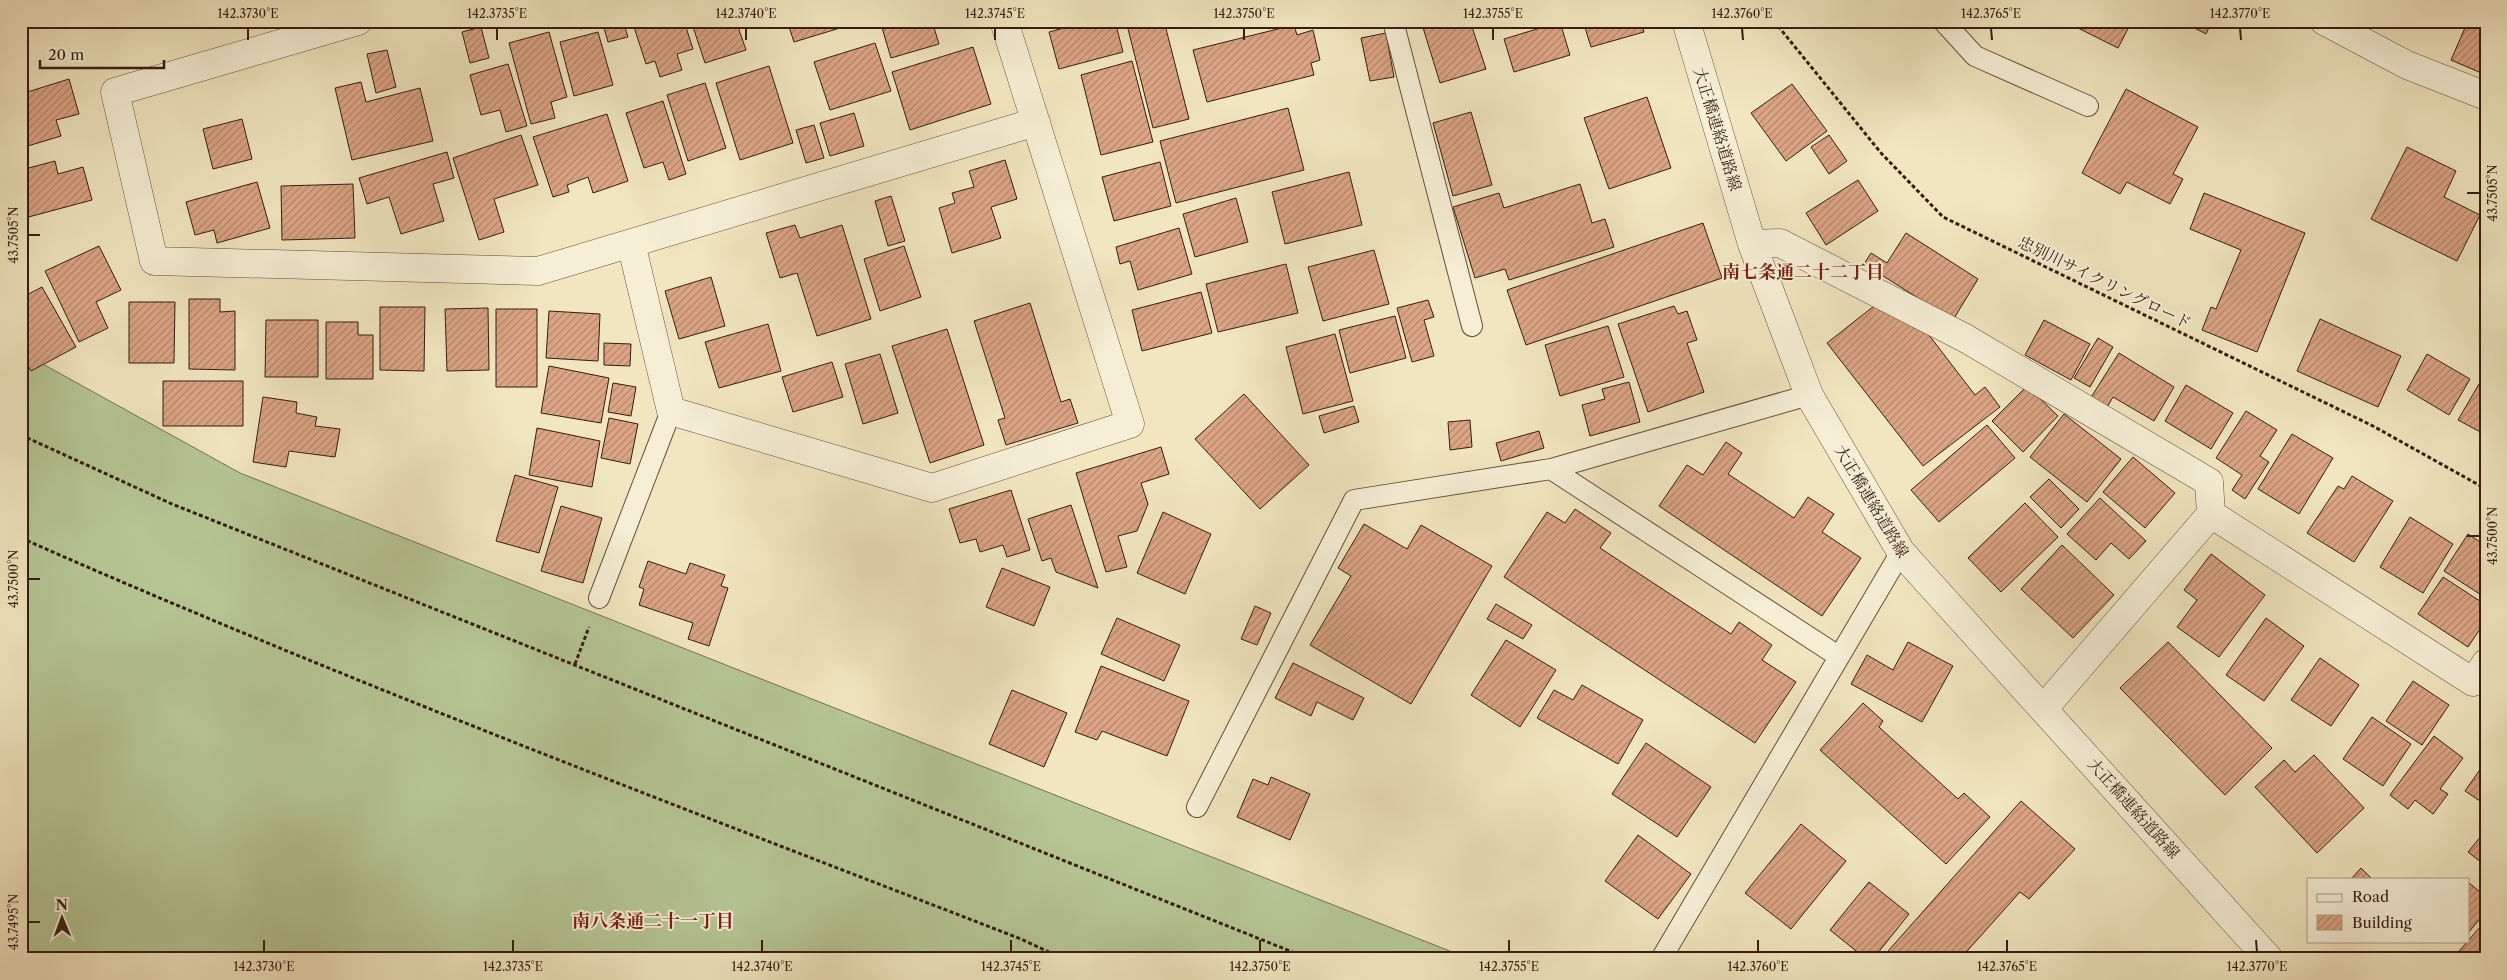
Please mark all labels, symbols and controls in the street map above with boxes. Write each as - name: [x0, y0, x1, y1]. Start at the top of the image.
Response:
- text: 142.3730°E: [217, 6, 279, 21]
- text: 142.3735°E: [467, 6, 527, 21]
- text: 142.3740°E: [716, 6, 777, 21]
- text: 142.3745°E: [965, 6, 1025, 21]
- text: 142.3750°E: [1214, 6, 1274, 21]
- text: 142.3755°E: [1463, 6, 1523, 21]
- text: 142.3760°E: [1711, 6, 1773, 21]
- text: 142.3765°E: [1961, 6, 2021, 21]
- text: 142.3770°E: [2210, 6, 2270, 21]
- scale bar: [40, 38, 164, 70]
- text: 20 m: [48, 45, 84, 64]
- street label: 大正橋連絡道路線: [1690, 65, 1746, 193]
- text: 43.7505°N: [2485, 164, 2500, 221]
- text: 43.7505°N: [6, 206, 21, 263]
- street label: 忠別川サイクリングロード: [2015, 231, 2195, 333]
- district label: 南七条通二十二丁目: [1722, 261, 1884, 283]
- street label: 大正橋連絡道路線: [1830, 441, 1914, 561]
- text: 43.7500°N: [2485, 507, 2500, 565]
- text: 43.7500°N: [6, 550, 21, 608]
- street label: 大正橋連絡道路線: [2084, 754, 2184, 862]
- legend: [2307, 878, 2470, 942]
- text: Road: [2352, 887, 2389, 906]
- north arrow: [38, 892, 88, 942]
- text: 43.7495°N: [6, 894, 21, 950]
- text: N: [56, 896, 68, 914]
- district label: 南八条通二十一丁目: [572, 910, 734, 932]
- text: Building: [2352, 913, 2412, 932]
- text: 142.3730°E: [233, 959, 295, 974]
- text: 142.3735°E: [483, 959, 543, 974]
- text: 142.3740°E: [732, 959, 793, 974]
- text: 142.3745°E: [981, 959, 1041, 974]
- text: 142.3750°E: [1230, 959, 1290, 974]
- text: 142.3755°E: [1479, 959, 1539, 974]
- text: 142.3760°E: [1727, 959, 1789, 974]
- text: 142.3765°E: [1977, 959, 2037, 974]
- text: 142.3770°E: [2227, 959, 2287, 974]

